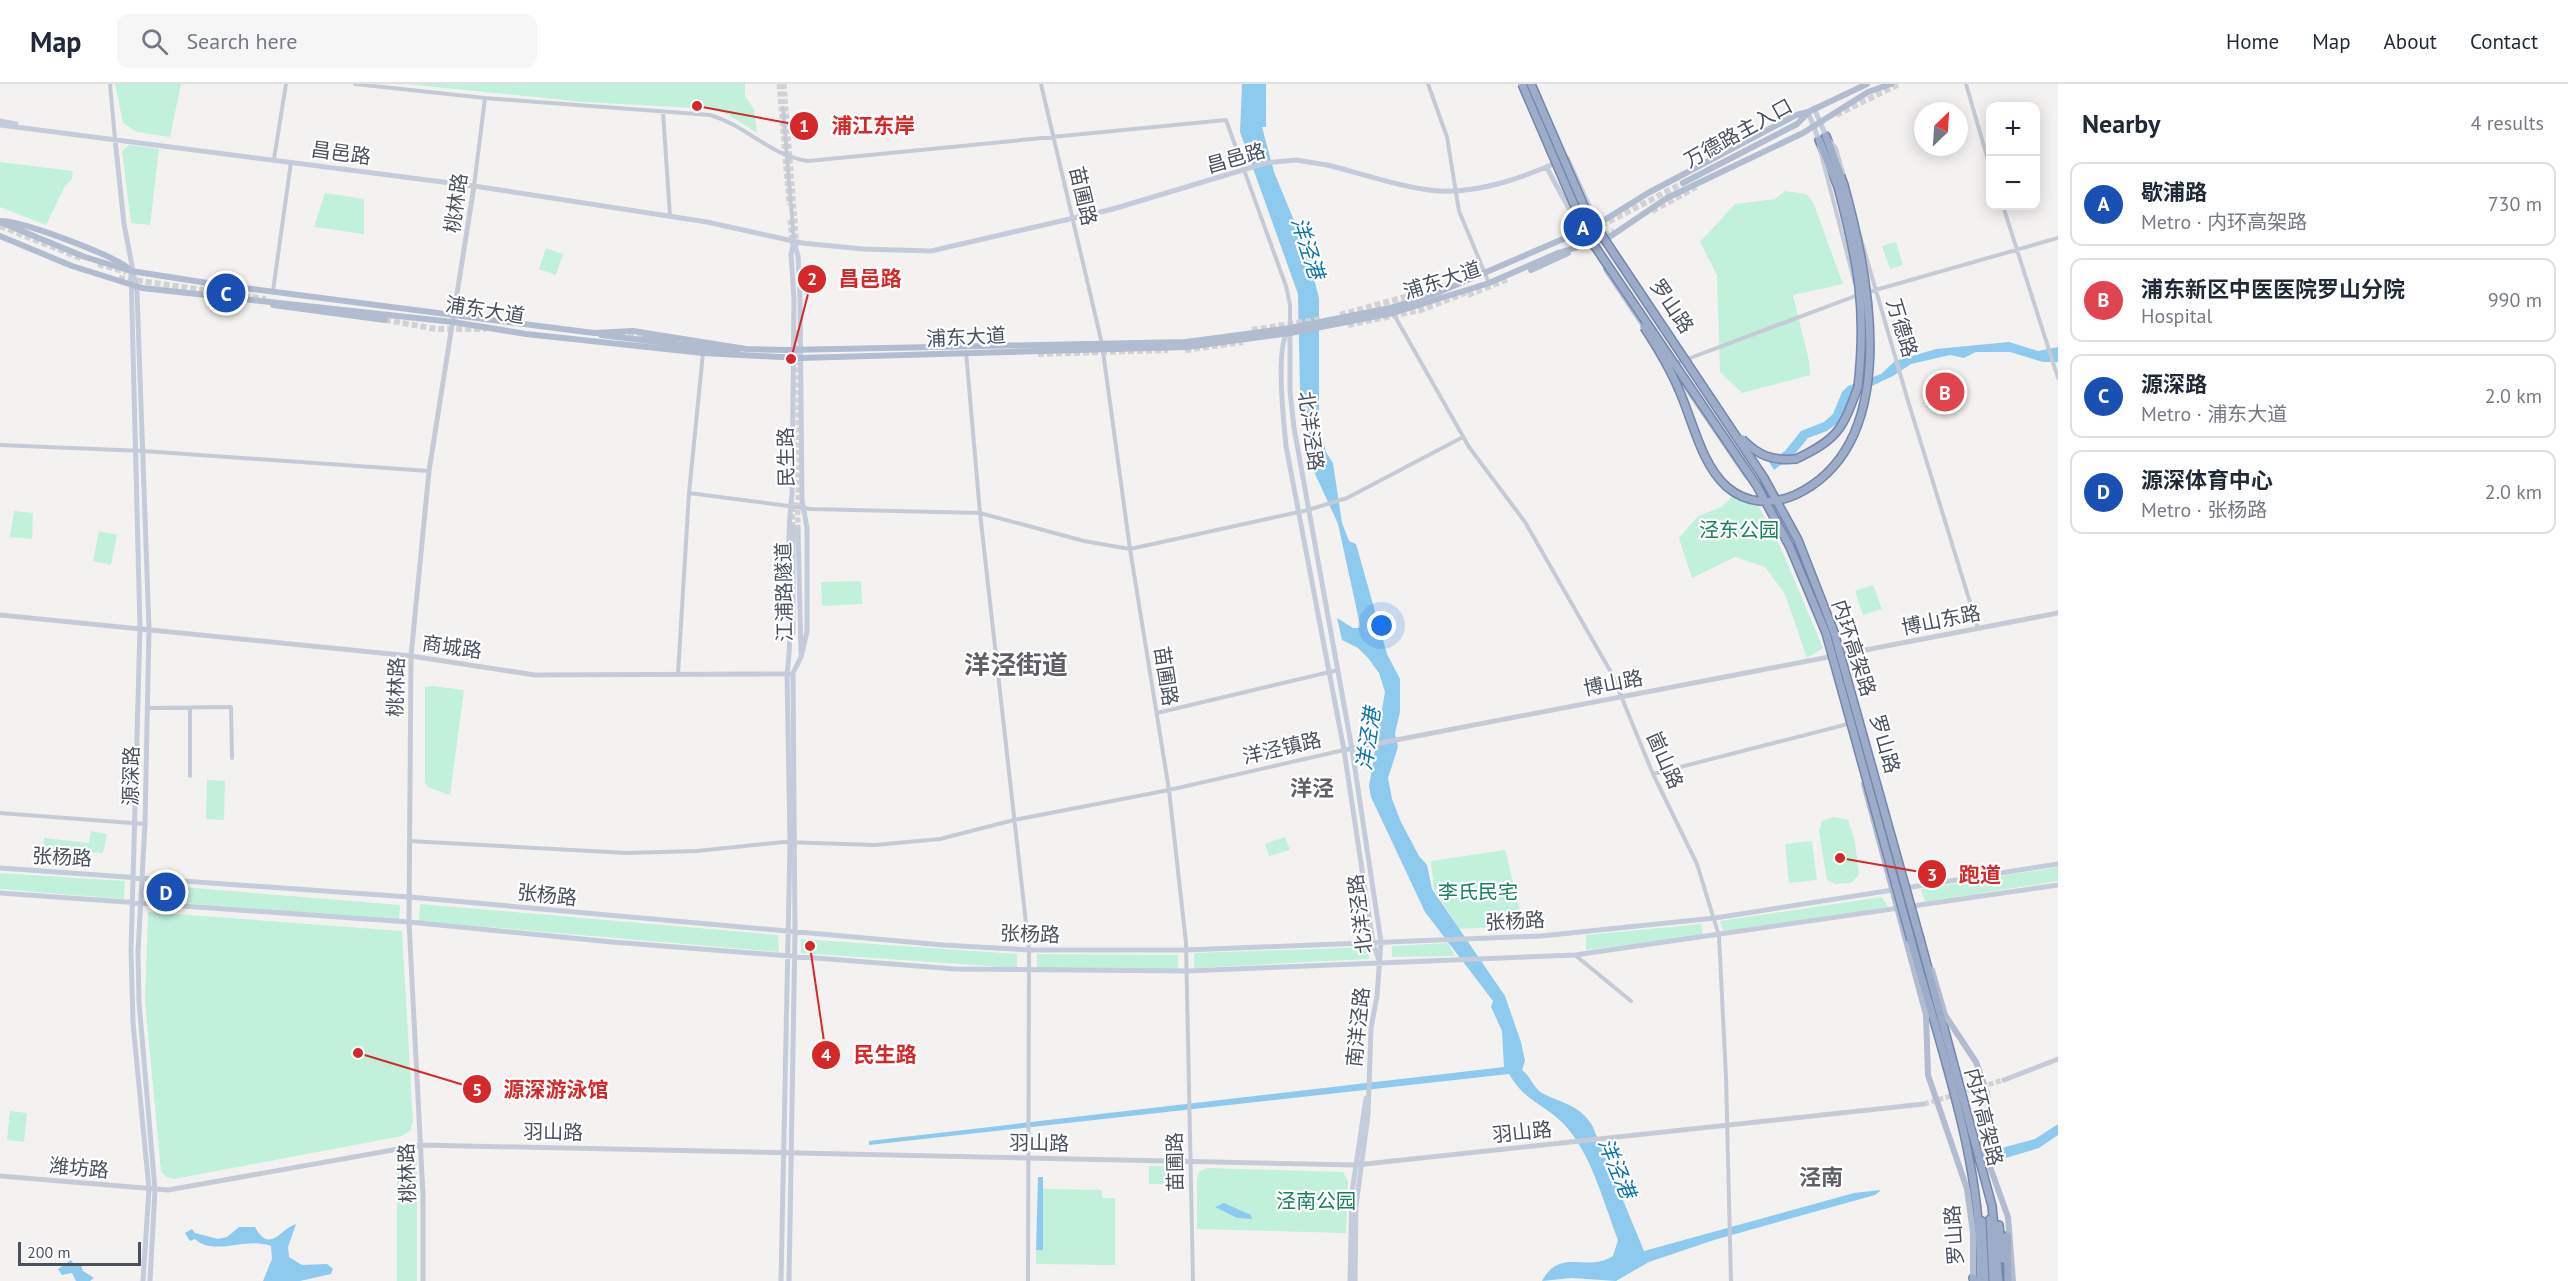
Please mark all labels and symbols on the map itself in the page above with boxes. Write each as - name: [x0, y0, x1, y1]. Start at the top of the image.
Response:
- street label: 万德路主入口: [1679, 93, 1797, 173]
- north arrow: [1914, 102, 1968, 156]
- callout: 浦江东岸: [789, 106, 927, 145]
- text: 浦江东岸: [831, 112, 915, 139]
- text: 1: [799, 114, 809, 137]
- street label: 昌邑路: [309, 136, 373, 170]
- street label: 昌邑路: [1204, 137, 1268, 179]
- street label: 苗圃路: [1064, 164, 1102, 228]
- street label: 桃林路: [439, 171, 473, 235]
- pin: A: [1564, 204, 1602, 250]
- water label: 洋泾港: [1285, 214, 1332, 285]
- street label: 浦东大道: [1400, 255, 1484, 305]
- callout: 昌邑路: [797, 260, 914, 299]
- text: 昌邑路: [839, 265, 902, 292]
- text: 2: [807, 267, 817, 290]
- pin: C: [206, 270, 246, 316]
- street label: 罗山路: [1644, 274, 1700, 338]
- street label: 浦东大道: [443, 291, 527, 329]
- street label: 万德路: [1881, 296, 1923, 360]
- street label: 浦东大道: [925, 322, 1007, 352]
- pin: B: [1926, 370, 1964, 414]
- street label: 北洋泾路: [1293, 390, 1329, 472]
- street label: 民生路: [772, 427, 800, 487]
- park label: 泾东公园: [1699, 517, 1779, 543]
- street label: 江浦路隧道: [770, 542, 798, 642]
- street label: 内环高架路: [1826, 596, 1882, 700]
- street label: 博山东路: [1899, 600, 1983, 640]
- your location: [1367, 611, 1396, 640]
- street label: 商城路: [420, 630, 484, 664]
- street label: 苗圃路: [1148, 644, 1184, 708]
- district label: 洋泾街道: [964, 648, 1068, 681]
- street label: 桃林路: [382, 657, 410, 717]
- street label: 博山路: [1581, 665, 1645, 701]
- water label: 洋泾港: [1350, 703, 1386, 772]
- street label: 罗山路: [1864, 712, 1906, 776]
- street label: 洋泾镇路: [1240, 726, 1324, 770]
- street label: 崮山路: [1641, 727, 1689, 793]
- street label: 源深路: [117, 746, 145, 806]
- district label: 洋泾: [1290, 774, 1334, 802]
- street label: 张杨路: [31, 842, 93, 872]
- callout: 跑道: [1917, 855, 2013, 894]
- text: 跑道: [1959, 861, 2001, 888]
- text: 3: [1927, 863, 1937, 886]
- pin: D: [146, 870, 186, 914]
- street label: 北洋泾路: [1342, 873, 1378, 955]
- street label: 张杨路: [516, 879, 578, 911]
- park label: 李氏民宅: [1438, 879, 1518, 905]
- street label: 张杨路: [1484, 906, 1546, 936]
- street label: 张杨路: [1000, 920, 1060, 948]
- street label: 南洋泾路: [1341, 986, 1375, 1068]
- callout: 民生路: [811, 1035, 928, 1074]
- text: 民生路: [854, 1041, 917, 1068]
- text: 4: [821, 1043, 831, 1066]
- street label: 内环高架路: [1959, 1065, 2009, 1169]
- callout: 源深游泳馆: [462, 1070, 621, 1109]
- text: 源深游泳馆: [504, 1076, 609, 1103]
- text: 5: [472, 1078, 482, 1101]
- street label: 羽山路: [1491, 1116, 1553, 1148]
- street label: 羽山路: [523, 1118, 583, 1146]
- street label: 羽山路: [1009, 1129, 1069, 1157]
- street label: 苗圃路: [1161, 1132, 1189, 1192]
- water label: 洋泾港: [1592, 1134, 1643, 1205]
- street label: 桃林路: [393, 1143, 421, 1203]
- street label: 潍坊路: [48, 1152, 110, 1184]
- district label: 泾南: [1799, 1163, 1843, 1191]
- park label: 泾南公园: [1276, 1188, 1356, 1214]
- street label: 罗山路: [1939, 1204, 1969, 1266]
- scale bar: [18, 1239, 141, 1266]

